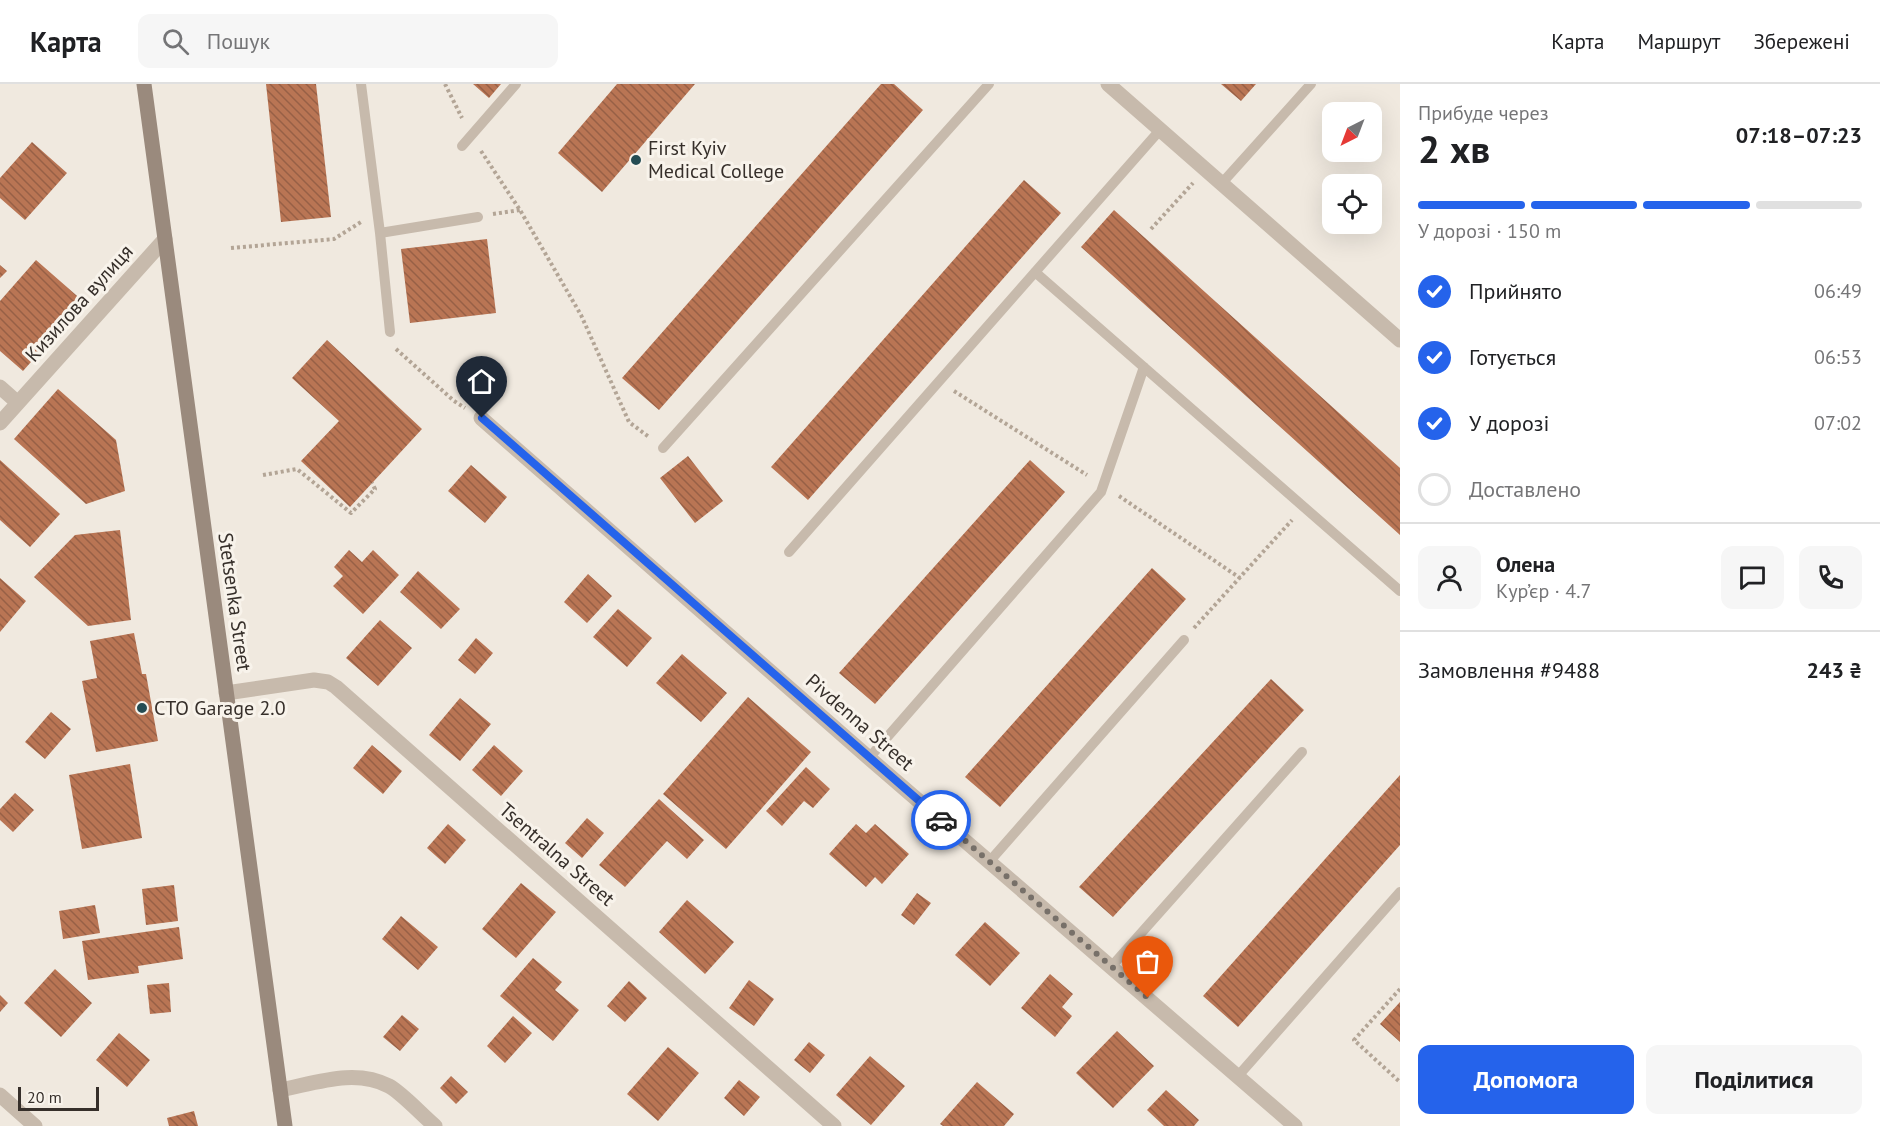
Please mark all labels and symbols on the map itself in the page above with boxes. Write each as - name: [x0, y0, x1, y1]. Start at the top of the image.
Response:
- north arrow: [1322, 102, 1382, 162]
- place label: First Kyiv Medical College: [648, 135, 784, 184]
- marker: First Kyiv Medical College: [629, 153, 643, 167]
- street label: Кизилова вулиця: [19, 239, 139, 367]
- pin: [456, 356, 507, 418]
- street label: Stetsenka Street: [212, 531, 258, 673]
- street label: Pivdenna Street: [800, 668, 920, 776]
- place label: СТО Garage 2.0: [154, 695, 286, 721]
- marker: СТО Garage 2.0: [135, 701, 149, 715]
- courier: [911, 790, 971, 850]
- street label: Tsentralna Street: [494, 797, 620, 912]
- pin: [1122, 936, 1173, 998]
- scale bar: [18, 1084, 99, 1112]

